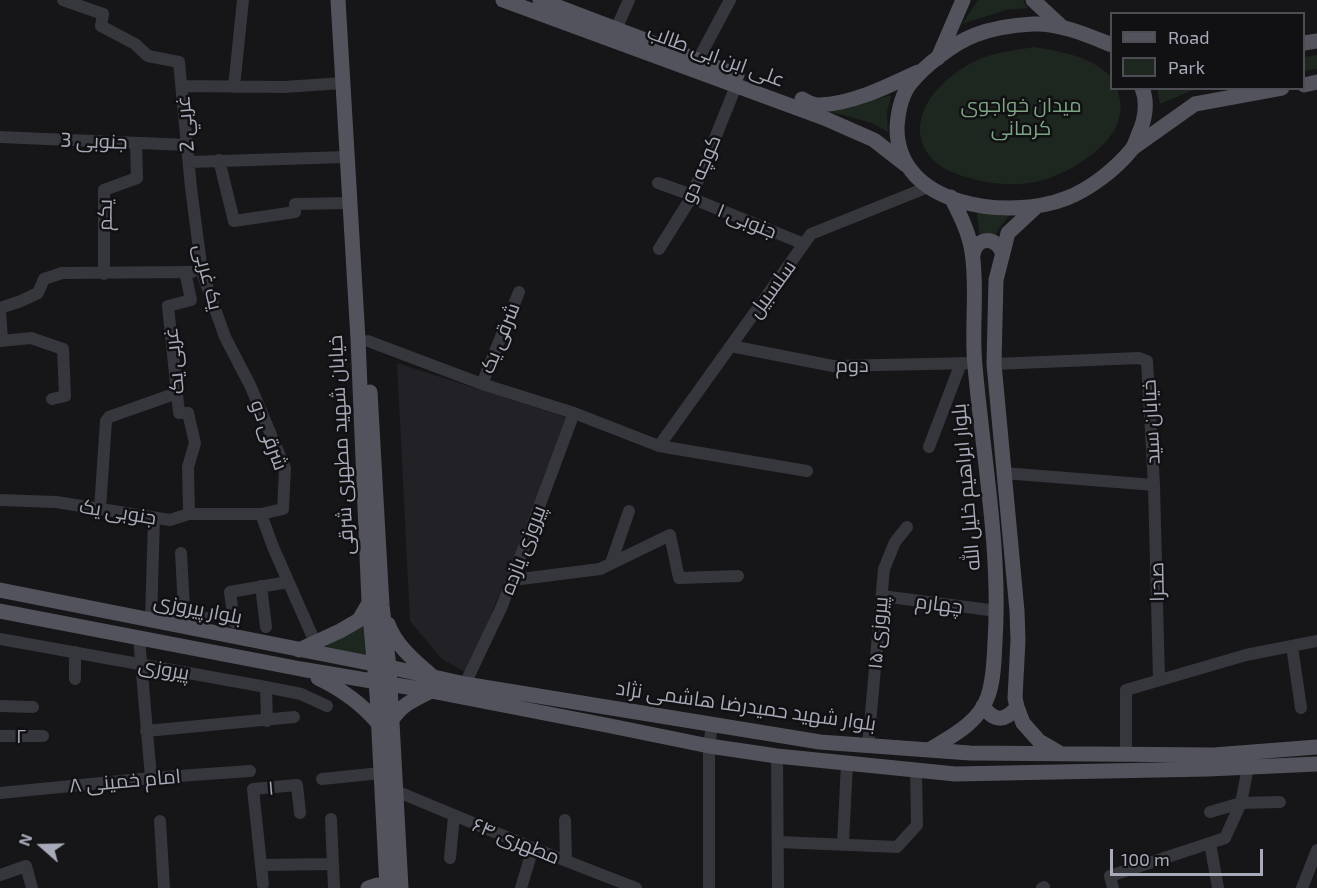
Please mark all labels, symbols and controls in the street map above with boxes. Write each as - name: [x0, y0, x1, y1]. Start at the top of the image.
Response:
- legend: [1110, 12, 1305, 90]
- street label: علی ابن ابی طالب: [644, 20, 788, 92]
- text: Road: [1168, 26, 1209, 48]
- text: Park: [1168, 56, 1205, 78]
- park label: میدان خواجوی کرمانی: [960, 93, 1082, 140]
- street label: 2 غربي: [171, 95, 199, 153]
- street label: جنوبی 3: [60, 128, 128, 154]
- street label: کوچه دو: [676, 131, 726, 207]
- street label: جنوبی ۱: [714, 198, 780, 244]
- street label: یکم: [93, 199, 117, 231]
- street label: یک غربی: [188, 242, 228, 312]
- street label: سلسبیل: [743, 255, 801, 323]
- street label: شرقی یک: [475, 299, 525, 377]
- street label: غربی یک: [159, 326, 189, 396]
- street label: خیابان شهید مطهری شرقی: [323, 334, 359, 556]
- street label: دوم: [835, 353, 869, 377]
- street label: خیابان سید: [1137, 379, 1165, 465]
- street label: شرقی دو: [245, 397, 293, 473]
- street label: بلوار ابراهیم خلیل الله: [947, 402, 985, 572]
- street label: جنوبی یک: [78, 494, 158, 530]
- street label: پیروزی یازده: [495, 502, 551, 598]
- street label: صحرا: [1145, 562, 1169, 602]
- street label: بلوار پیروزی: [152, 589, 244, 629]
- street label: چهارم: [914, 589, 964, 619]
- street label: پیروزی ۱۵: [863, 596, 893, 670]
- street label: پیروزی: [137, 653, 191, 685]
- street label: بلوار شهید حمیدرضا هاشمی نژاد: [614, 676, 878, 736]
- street label: ۲: [16, 724, 26, 748]
- street label: امام خمینی ۸: [68, 764, 182, 798]
- street label: ۱: [267, 776, 275, 800]
- street label: مطهری ۶۴: [469, 813, 563, 869]
- north arrow: [12, 816, 72, 876]
- text: N: [14, 831, 36, 848]
- scale bar: [1113, 837, 1266, 875]
- text: 100 m: [1121, 848, 1170, 870]

